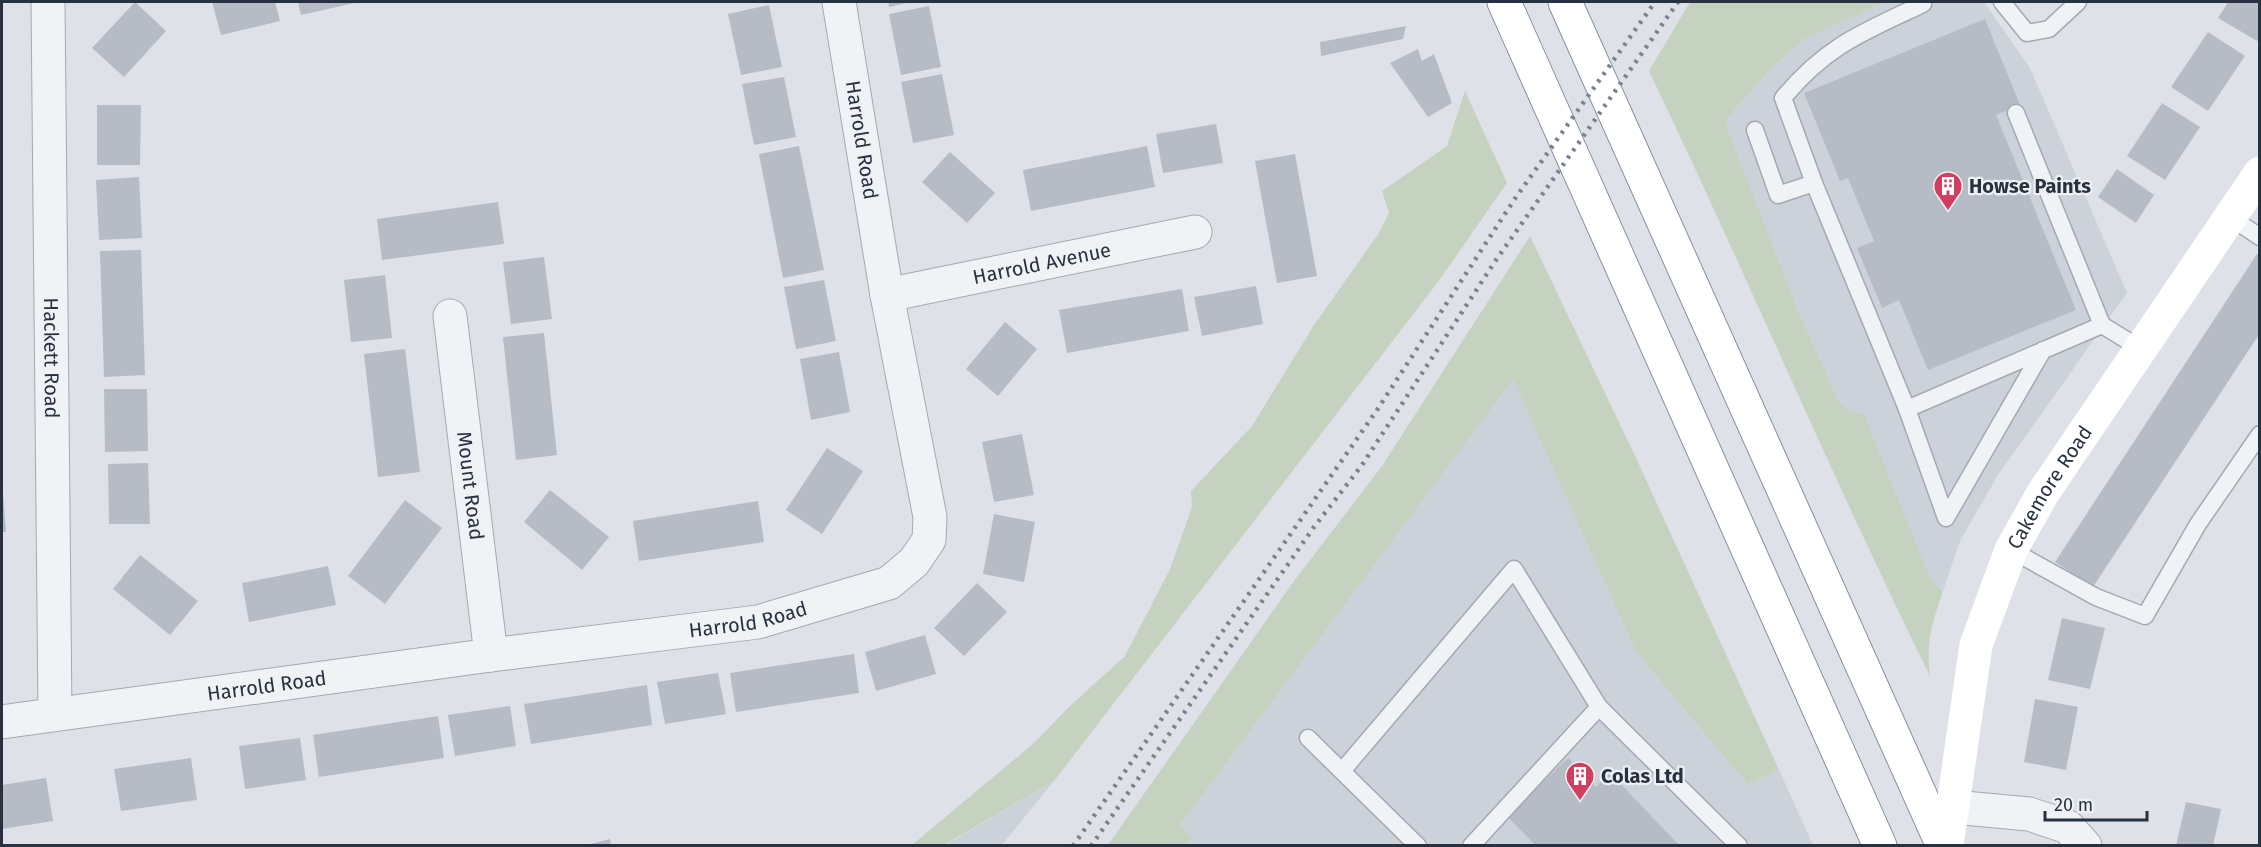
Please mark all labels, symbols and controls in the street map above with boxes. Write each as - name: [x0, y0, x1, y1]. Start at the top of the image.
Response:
- street label: Harrold Road: [841, 79, 883, 201]
- building icon: Howse Paints: [1932, 170, 1964, 212]
- place label: Howse Paints: [1969, 174, 2091, 198]
- street label: Harrold Avenue: [971, 238, 1113, 289]
- street label: Hackett Road: [39, 297, 64, 419]
- street label: Cakemore Road: [2002, 421, 2097, 553]
- street label: Mount Road: [452, 430, 489, 541]
- street label: Harrold Road: [687, 596, 810, 642]
- street label: Harrold Road: [205, 666, 328, 706]
- building icon: Colas Ltd: [1564, 760, 1596, 802]
- place label: Colas Ltd: [1601, 764, 1684, 788]
- scale bar: [2045, 784, 2147, 822]
- text: 20 m: [2054, 794, 2093, 816]

